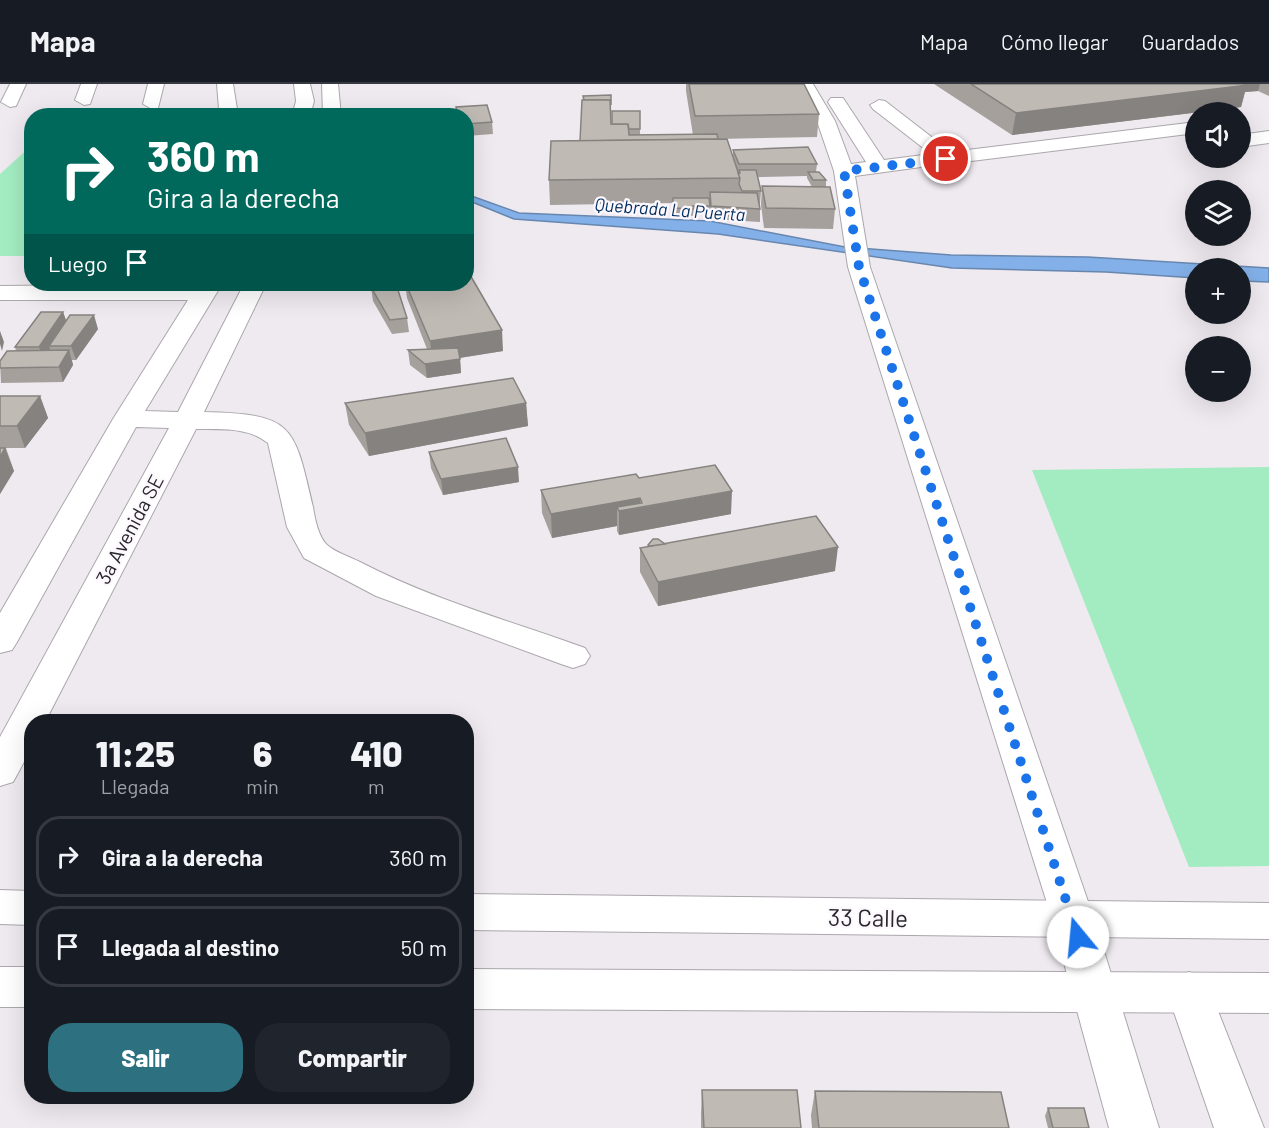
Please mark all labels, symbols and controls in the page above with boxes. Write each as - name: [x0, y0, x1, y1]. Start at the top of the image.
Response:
- text: Mapa: [30, 24, 96, 58]
- text: Mapa: [920, 29, 968, 54]
- text: Cómo llegar: [1001, 29, 1108, 54]
- text: Guardados: [1141, 29, 1239, 54]
- map controls: [1185, 102, 1251, 402]
- button: sound: [1185, 102, 1251, 168]
- text: 360 m: [147, 130, 260, 180]
- icon: right: [48, 132, 126, 210]
- pin: [920, 133, 971, 184]
- icon: arrive: [929, 142, 962, 175]
- button: layers: [1185, 180, 1251, 246]
- text: Gira a la derecha: [147, 181, 340, 213]
- water label: Quebrada La Puerta: [594, 193, 746, 225]
- icon: arrive: [120, 246, 153, 279]
- text: Luego: [48, 250, 108, 276]
- button: +: [1185, 258, 1251, 324]
- button: −: [1185, 336, 1251, 402]
- street label: 3a Avenida SE: [90, 470, 168, 588]
- text: 11:25: [95, 731, 175, 774]
- text: 6: [253, 731, 272, 774]
- text: 410: [350, 731, 403, 774]
- text: Llegada: [101, 774, 170, 798]
- text: min: [246, 774, 279, 798]
- text: m: [368, 774, 385, 798]
- icon: right: [51, 840, 84, 873]
- text: Gira a la derecha: [102, 844, 263, 870]
- text: 360 m: [389, 844, 447, 870]
- street label: 33 Calle: [828, 902, 908, 932]
- position arrow: [1046, 905, 1110, 969]
- icon: arrive: [51, 930, 84, 963]
- text: Llegada al destino: [102, 934, 279, 960]
- text: 50 m: [401, 934, 447, 960]
- button: Salir: [48, 1023, 243, 1092]
- button: Compartir: [255, 1023, 450, 1092]

